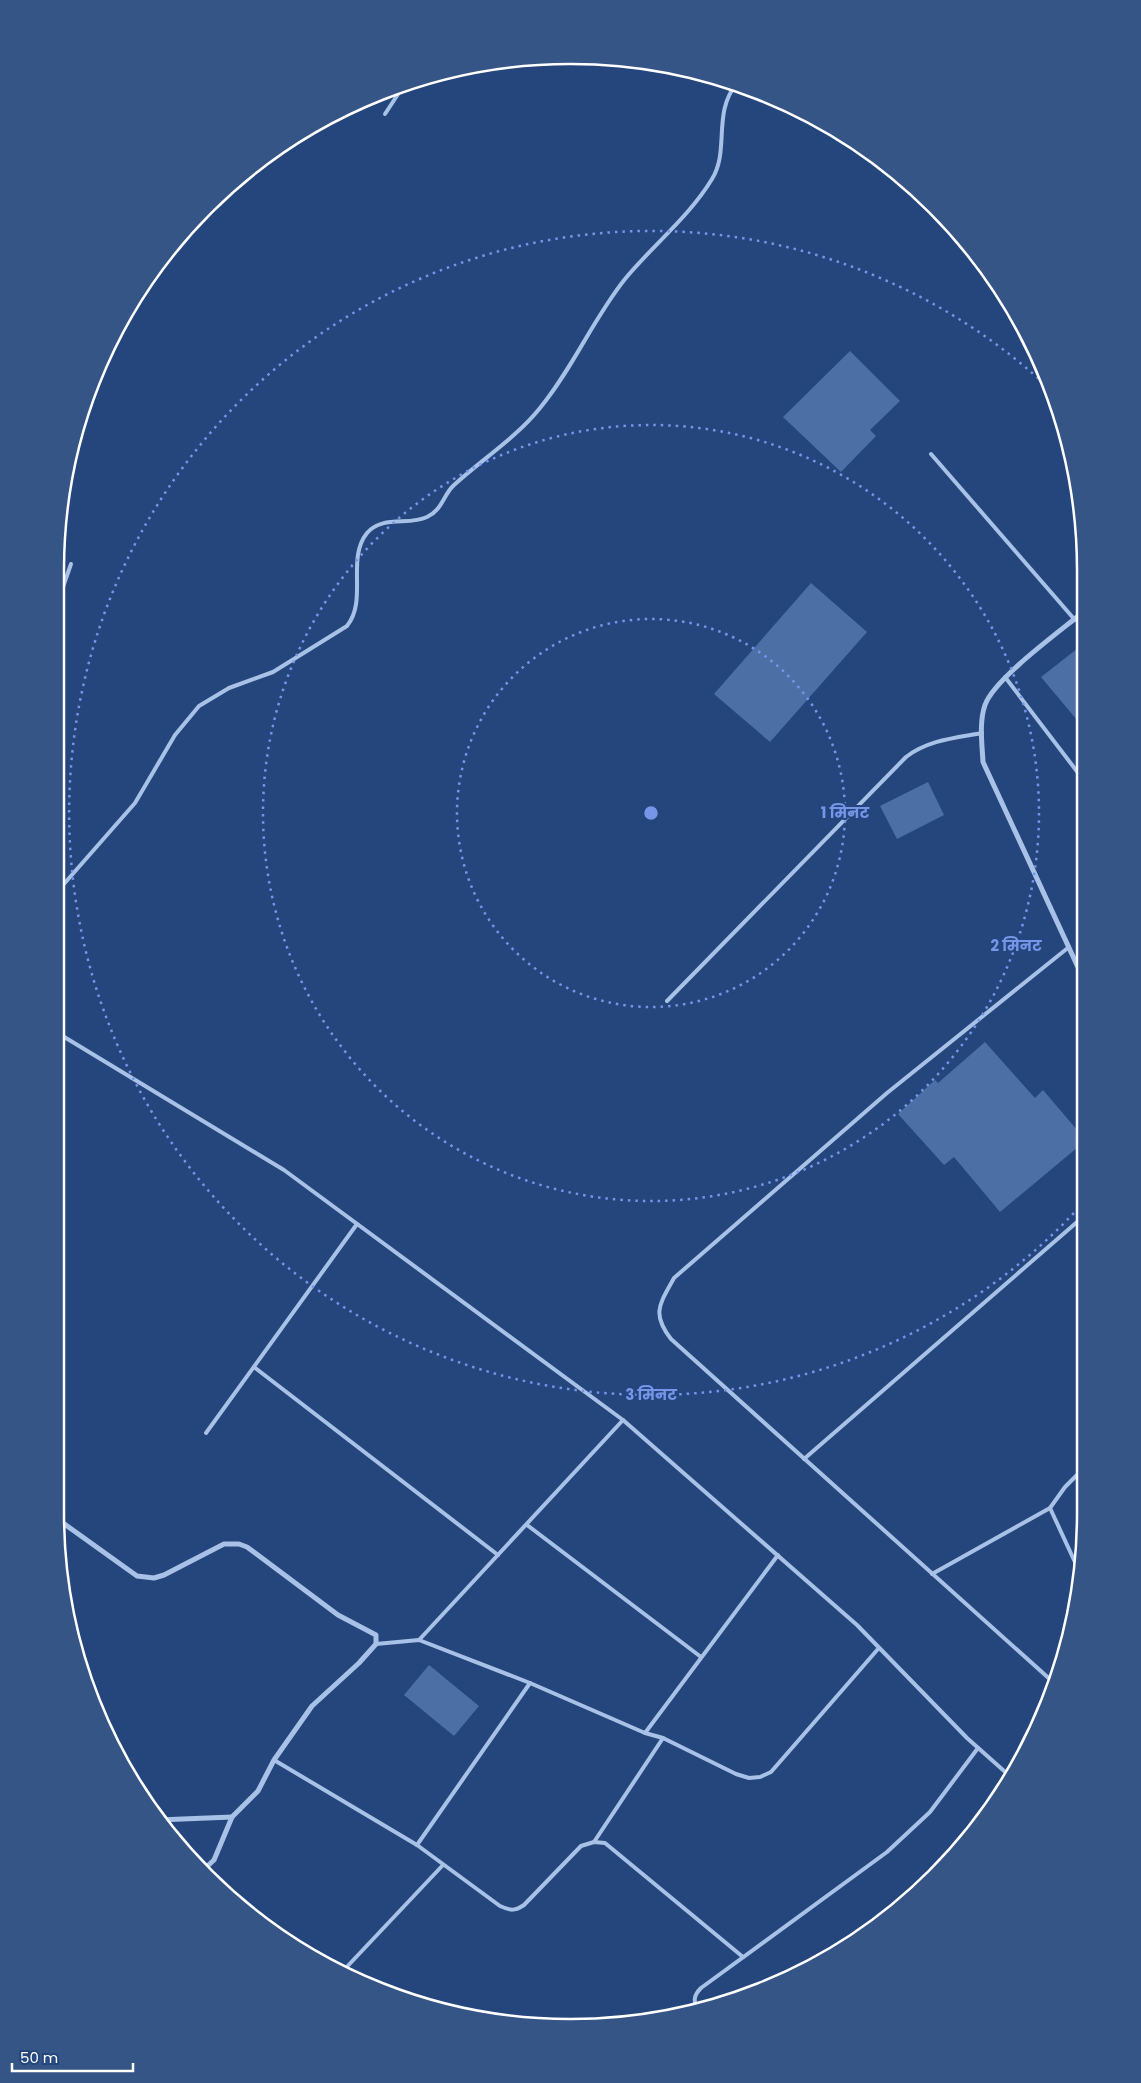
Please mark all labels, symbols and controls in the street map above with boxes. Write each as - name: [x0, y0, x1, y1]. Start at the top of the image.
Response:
- text: 1 मिनट: [821, 802, 869, 823]
- centre of rings: [642, 804, 660, 822]
- text: 2 मिनट: [990, 935, 1042, 956]
- text: 3 मिनट: [625, 1384, 677, 1405]
- scale bar: [12, 2040, 134, 2072]
- text: 50 m: [20, 2047, 58, 2068]

